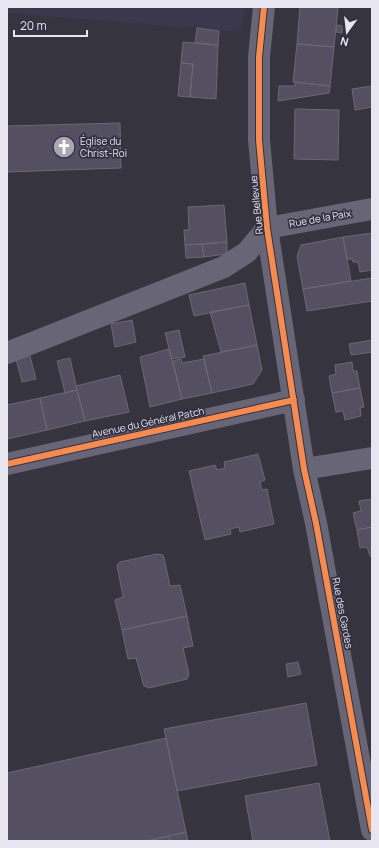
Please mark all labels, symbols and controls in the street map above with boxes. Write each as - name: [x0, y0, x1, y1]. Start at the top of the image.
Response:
- scale bar: [14, 12, 87, 38]
- north arrow: [327, 12, 367, 52]
- text: 20 m: [20, 17, 47, 34]
- text: N: [338, 34, 350, 50]
- church icon: Église du Christ-Roi: [51, 134, 77, 160]
- place label: Église du Christ-Roi: [80, 134, 127, 160]
- street label: Rue Bellevue: [246, 175, 266, 235]
- street label: Rue de la Paix: [288, 206, 353, 230]
- street label: Avenue du Général Patch: [91, 403, 206, 441]
- street label: Rue des Gardes: [329, 576, 357, 650]

